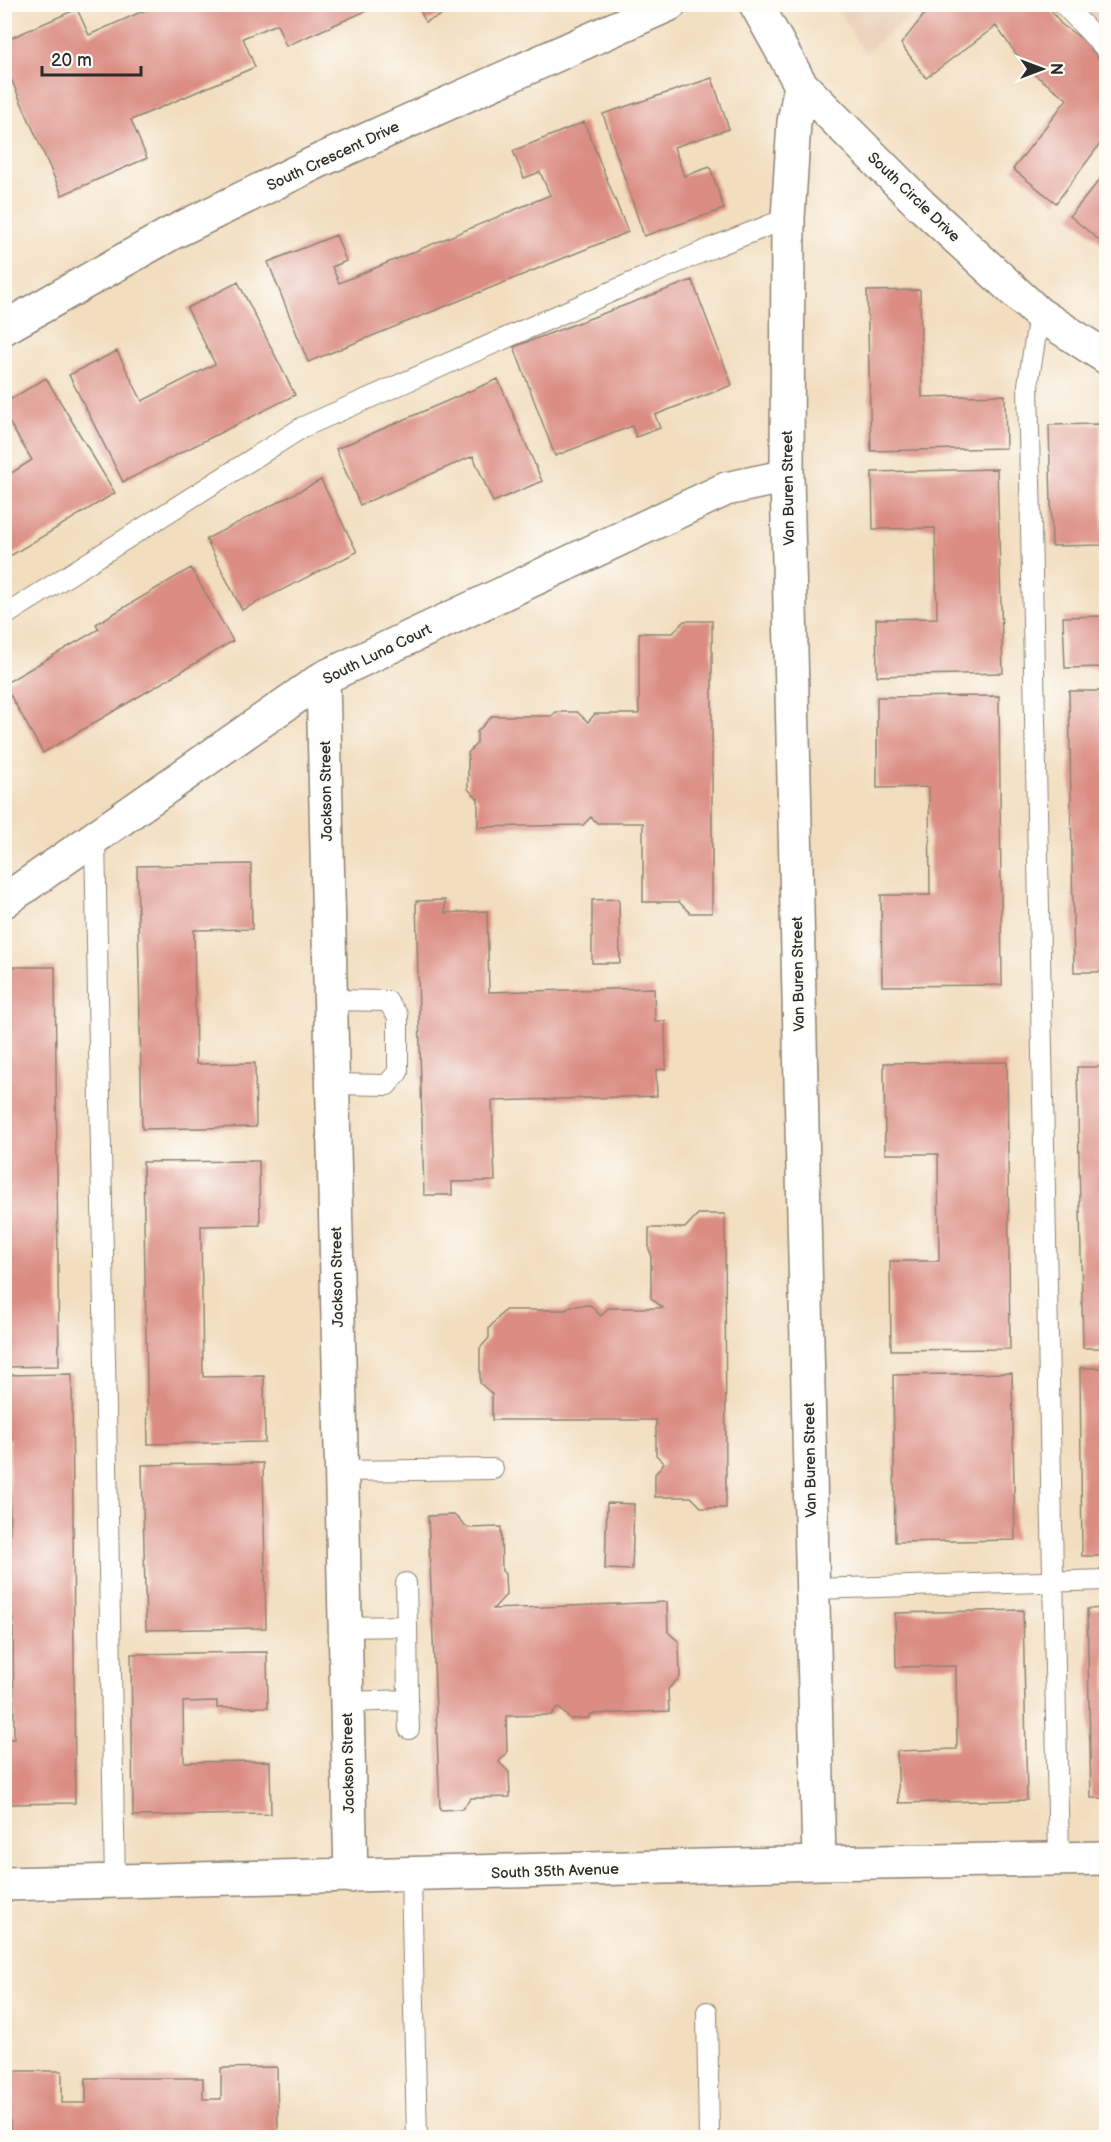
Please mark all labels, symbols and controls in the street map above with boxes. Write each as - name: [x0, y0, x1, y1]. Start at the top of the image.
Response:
- scale bar: [42, 39, 141, 77]
- north arrow: [1012, 39, 1072, 99]
- text: 20 m: [51, 50, 92, 71]
- text: N: [1046, 63, 1065, 75]
- street label: South Crescent Drive: [264, 117, 403, 196]
- street label: South Circle Drive: [863, 148, 964, 246]
- street label: Van Buren Street: [778, 430, 799, 546]
- street label: South Luna Court: [320, 620, 435, 689]
- street label: Jackson Street: [316, 740, 337, 842]
- street label: Van Buren Street: [788, 916, 809, 1032]
- street label: Jackson Street: [327, 1226, 348, 1328]
- street label: Van Buren Street: [800, 1402, 821, 1518]
- street label: Jackson Street: [338, 1712, 359, 1814]
- street label: South 35th Avenue: [491, 1860, 619, 1883]

